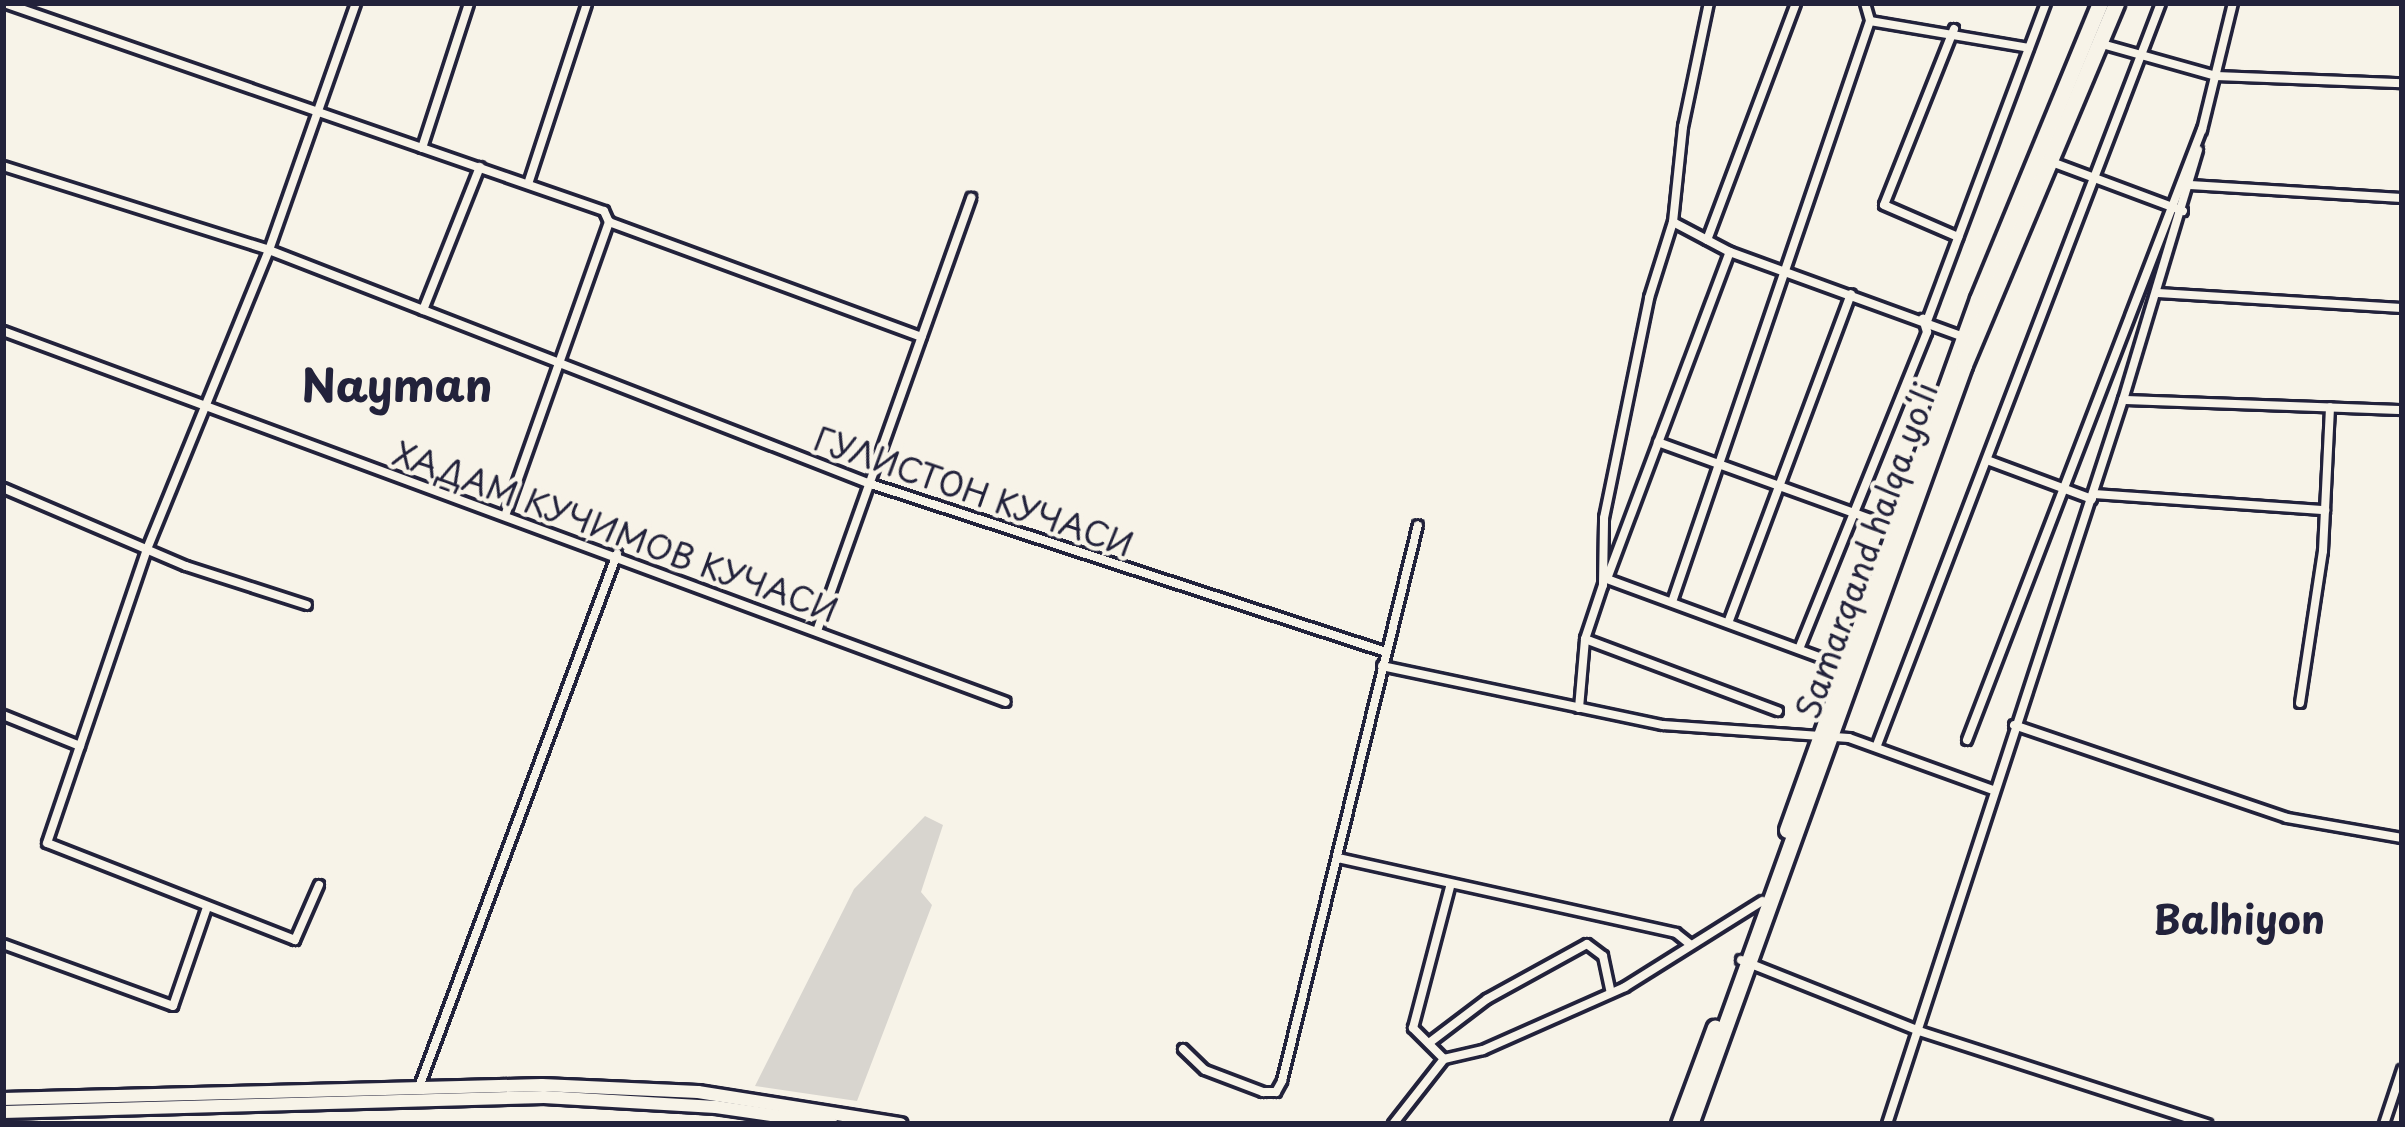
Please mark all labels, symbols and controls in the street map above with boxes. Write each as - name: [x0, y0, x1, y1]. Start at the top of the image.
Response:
- district label: Nayman: [302, 357, 492, 411]
- street label: Samarqand halqa yoʻli: [1786, 375, 1946, 725]
- street label: ГУЛИСТОН КУЧАСИ: [808, 417, 1140, 565]
- street label: ХАДАМ КУЧИМОВ КУЧАСИ: [387, 432, 845, 630]
- district label: Balhiyon: [2153, 895, 2325, 941]

